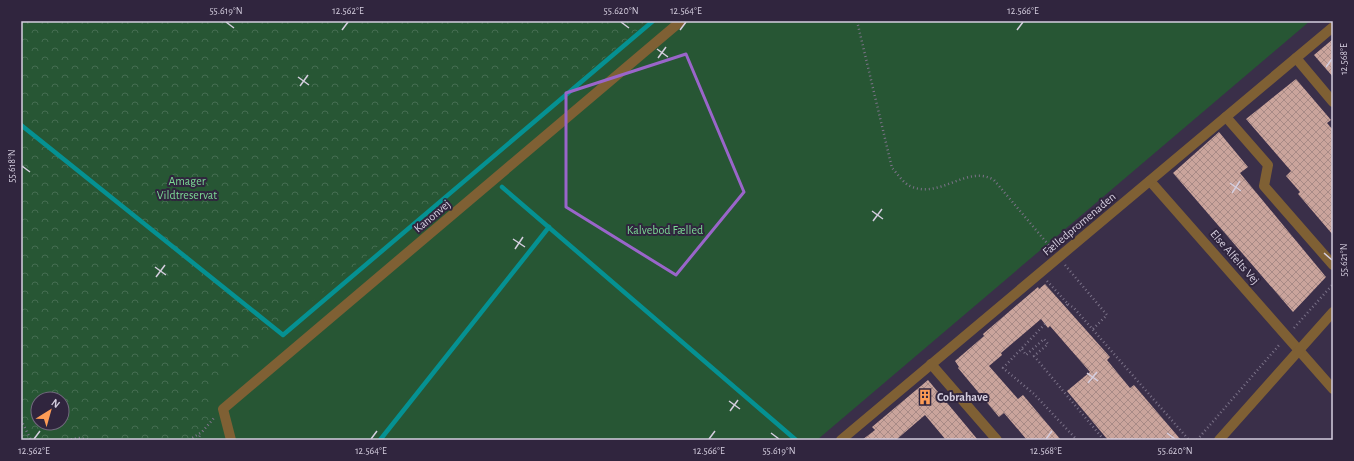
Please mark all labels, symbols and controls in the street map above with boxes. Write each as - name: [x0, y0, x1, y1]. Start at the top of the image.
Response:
- text: 55.619°N: [209, 6, 243, 16]
- text: 12.562°E: [332, 6, 364, 16]
- text: 55.620°N: [604, 6, 638, 16]
- text: 12.564°E: [670, 6, 702, 16]
- text: 12.566°E: [1007, 6, 1039, 16]
- text: 12.568°E: [1339, 43, 1349, 75]
- text: 55.618°N: [7, 149, 17, 183]
- park label: Amager Vildtreservat: [157, 175, 217, 201]
- street label: Fælledpromenaden: [1040, 190, 1118, 258]
- street label: Kanonvej: [412, 197, 453, 235]
- park label: Kalvebod Fælled: [627, 224, 703, 236]
- street label: Else Alfelts Vej: [1208, 228, 1262, 287]
- text: 55.621°N: [1339, 243, 1349, 277]
- building icon: Cobrahave: [916, 388, 934, 406]
- north arrow: [30, 391, 70, 431]
- place label: Cobrahave: [937, 391, 988, 403]
- text: N: [49, 397, 62, 410]
- text: 12.562°E: [18, 446, 50, 456]
- text: 12.564°E: [355, 446, 387, 456]
- text: 12.566°E: [693, 446, 725, 456]
- text: 55.619°N: [762, 446, 796, 456]
- text: 12.568°E: [1030, 446, 1062, 456]
- text: 55.620°N: [1158, 446, 1192, 456]

